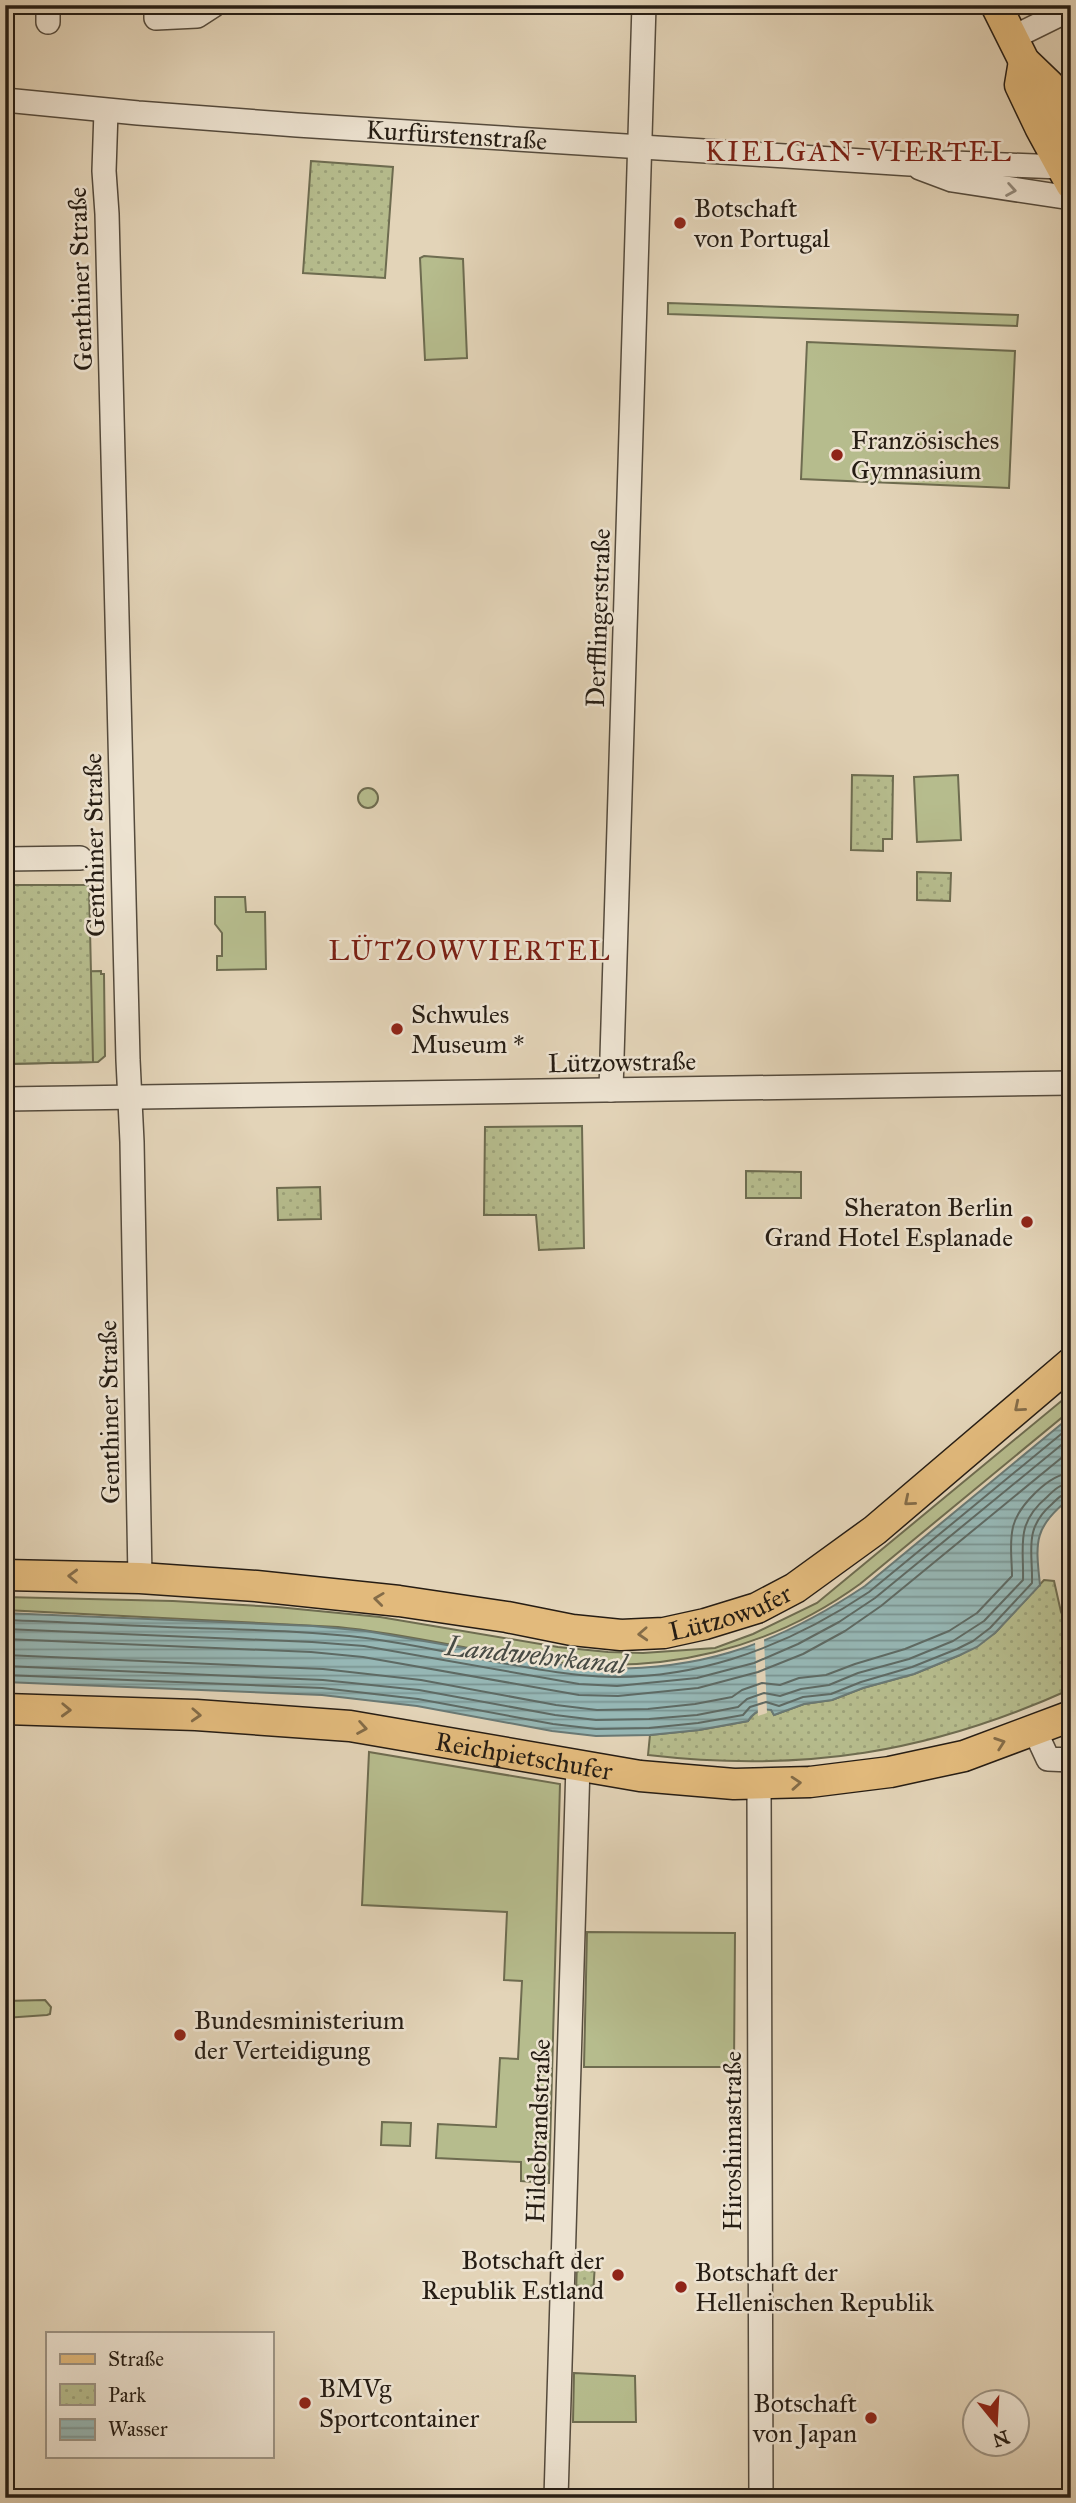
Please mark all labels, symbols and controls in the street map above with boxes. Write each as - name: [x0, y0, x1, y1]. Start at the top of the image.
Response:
- street label: Kurfürstenstraße: [365, 113, 548, 157]
- district label: KIELGAN-VIERTEL: [705, 134, 1013, 169]
- one-way arrow: [1005, 182, 1017, 197]
- street label: Genthiner Straße: [61, 186, 99, 372]
- place label: Botschaft von Portugal: [693, 192, 830, 254]
- marker: Botschaft von Portugal: [672, 215, 688, 231]
- place label: Französisches Gymnasium: [851, 424, 999, 486]
- marker: Französisches Gymnasium: [829, 447, 845, 463]
- street label: Derfflingerstraße: [579, 528, 617, 708]
- street label: Genthiner Straße: [76, 753, 112, 937]
- district label: LÜTZOWVIERTEL: [328, 933, 612, 968]
- place label: Schwules Museum *: [411, 998, 525, 1060]
- marker: Schwules Museum *: [389, 1021, 405, 1037]
- street label: Lützowstraße: [548, 1045, 697, 1079]
- place label: Sheraton Berlin Grand Hotel Esplanade: [765, 1191, 1013, 1253]
- marker: Sheraton Berlin Grand Hotel Esplanade: [1019, 1214, 1035, 1230]
- street label: Genthiner Straße: [91, 1320, 127, 1504]
- one-way arrow: [1014, 1399, 1027, 1411]
- one-way arrow: [904, 1493, 917, 1505]
- one-way arrow: [67, 1569, 78, 1584]
- street label: Lützowufer: [666, 1577, 797, 1647]
- one-way arrow: [373, 1591, 384, 1606]
- one-way arrow: [637, 1627, 648, 1642]
- water label: Landwehrkanal: [442, 1628, 631, 1682]
- one-way arrow: [61, 1703, 72, 1718]
- one-way arrow: [191, 1707, 202, 1722]
- one-way arrow: [356, 1720, 368, 1735]
- street label: Reichpietschufer: [433, 1725, 615, 1787]
- one-way arrow: [993, 1737, 1005, 1751]
- one-way arrow: [790, 1776, 801, 1791]
- place label: Bundesministerium der Verteidigung: [194, 2004, 405, 2066]
- marker: Bundesministerium der Verteidigung: [172, 2027, 188, 2043]
- street label: Hildebrandstraße: [519, 2038, 557, 2224]
- street label: Hiroshimastraße: [716, 2051, 748, 2231]
- place label: Botschaft der Republik Estland: [421, 2244, 604, 2306]
- place label: Botschaft der Hellenischen Republik: [695, 2256, 935, 2318]
- marker: Botschaft der Republik Estland: [610, 2267, 626, 2283]
- marker: Botschaft der Hellenischen Republik: [673, 2279, 689, 2295]
- legend: [46, 2332, 273, 2458]
- text: Straße: [108, 2346, 164, 2372]
- place label: BMVg Sportcontainer: [319, 2372, 480, 2434]
- text: Park: [108, 2382, 146, 2408]
- place label: Botschaft von Japan: [752, 2387, 857, 2449]
- north arrow: [960, 2388, 1030, 2458]
- marker: BMVg Sportcontainer: [297, 2395, 313, 2411]
- marker: Botschaft von Japan: [863, 2410, 879, 2426]
- text: Wasser: [108, 2416, 168, 2442]
- text: N: [990, 2425, 1012, 2452]

